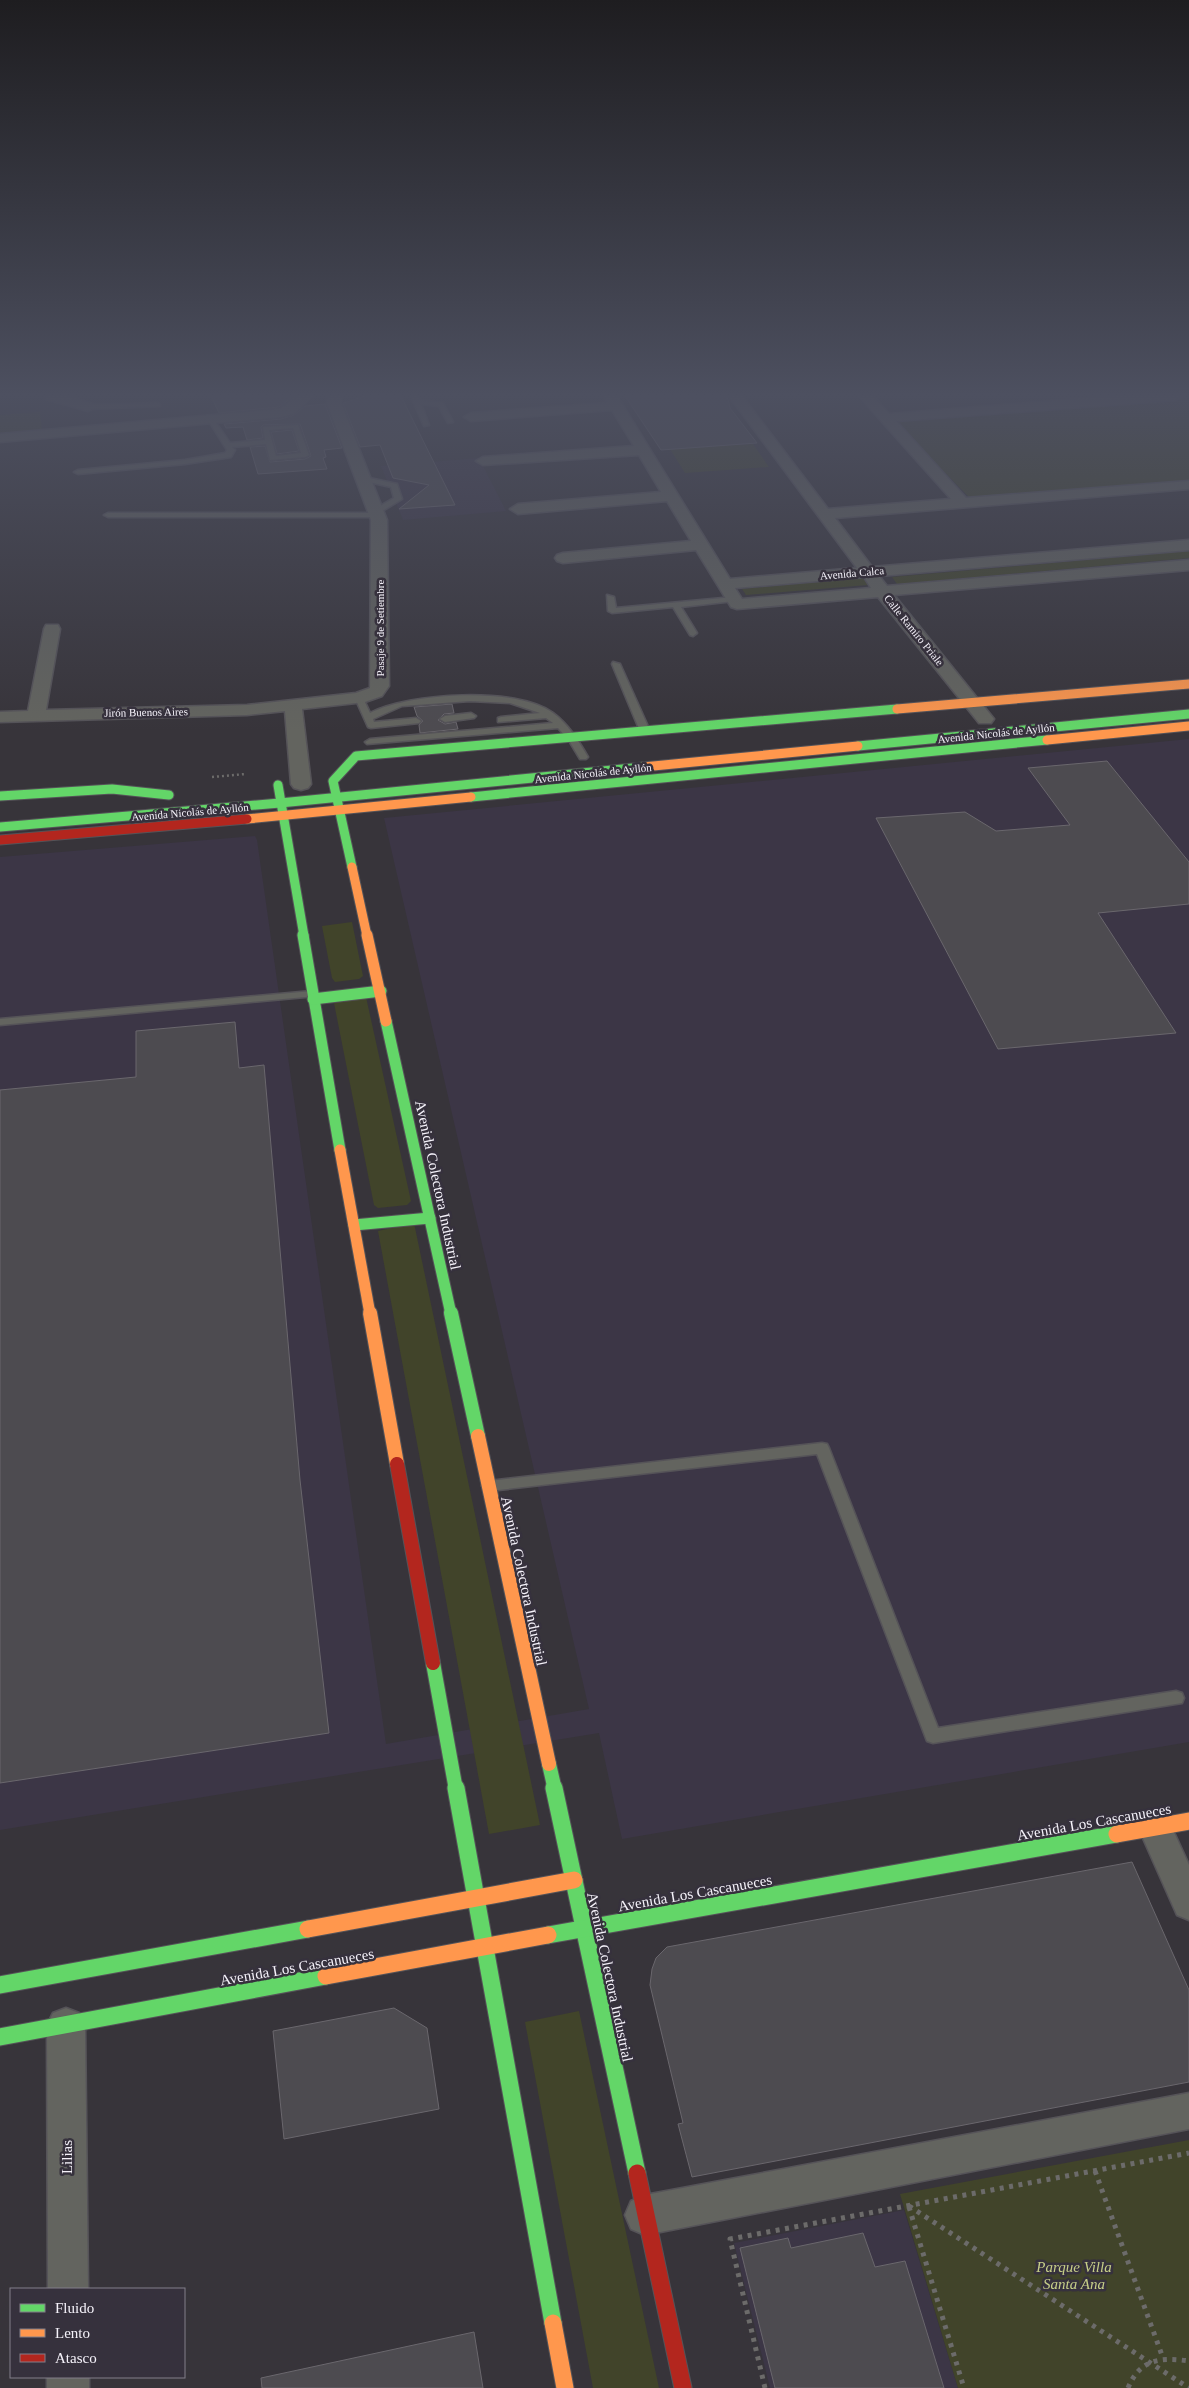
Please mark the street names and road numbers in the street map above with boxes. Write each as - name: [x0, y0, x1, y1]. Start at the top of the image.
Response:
- street label: Avenida Calca: [819, 564, 885, 582]
- street label: Pasaje 9 de Setiembre: [374, 579, 386, 676]
- street label: Calle Ramiro Priale: [882, 592, 946, 668]
- street label: Jirón Buenos Aires: [104, 705, 188, 719]
- street label: Avenida Nicolás de Ayllón: [937, 721, 1056, 745]
- street label: Avenida Nicolás de Ayllón: [534, 761, 653, 785]
- street label: Avenida Nicolás de Ayllón: [131, 801, 250, 823]
- street label: Avenida Colectora Industrial: [412, 1099, 464, 1271]
- street label: Avenida Colectora Industrial: [498, 1495, 550, 1667]
- street label: Avenida Los Cascanueces: [1016, 1801, 1173, 1843]
- street label: Avenida Los Cascanueces: [617, 1872, 774, 1914]
- street label: Avenida Colectora Industrial: [584, 1891, 636, 2063]
- street label: Avenida Los Cascanueces: [219, 1946, 376, 1988]
- street label: Lilias: [59, 2140, 75, 2174]

